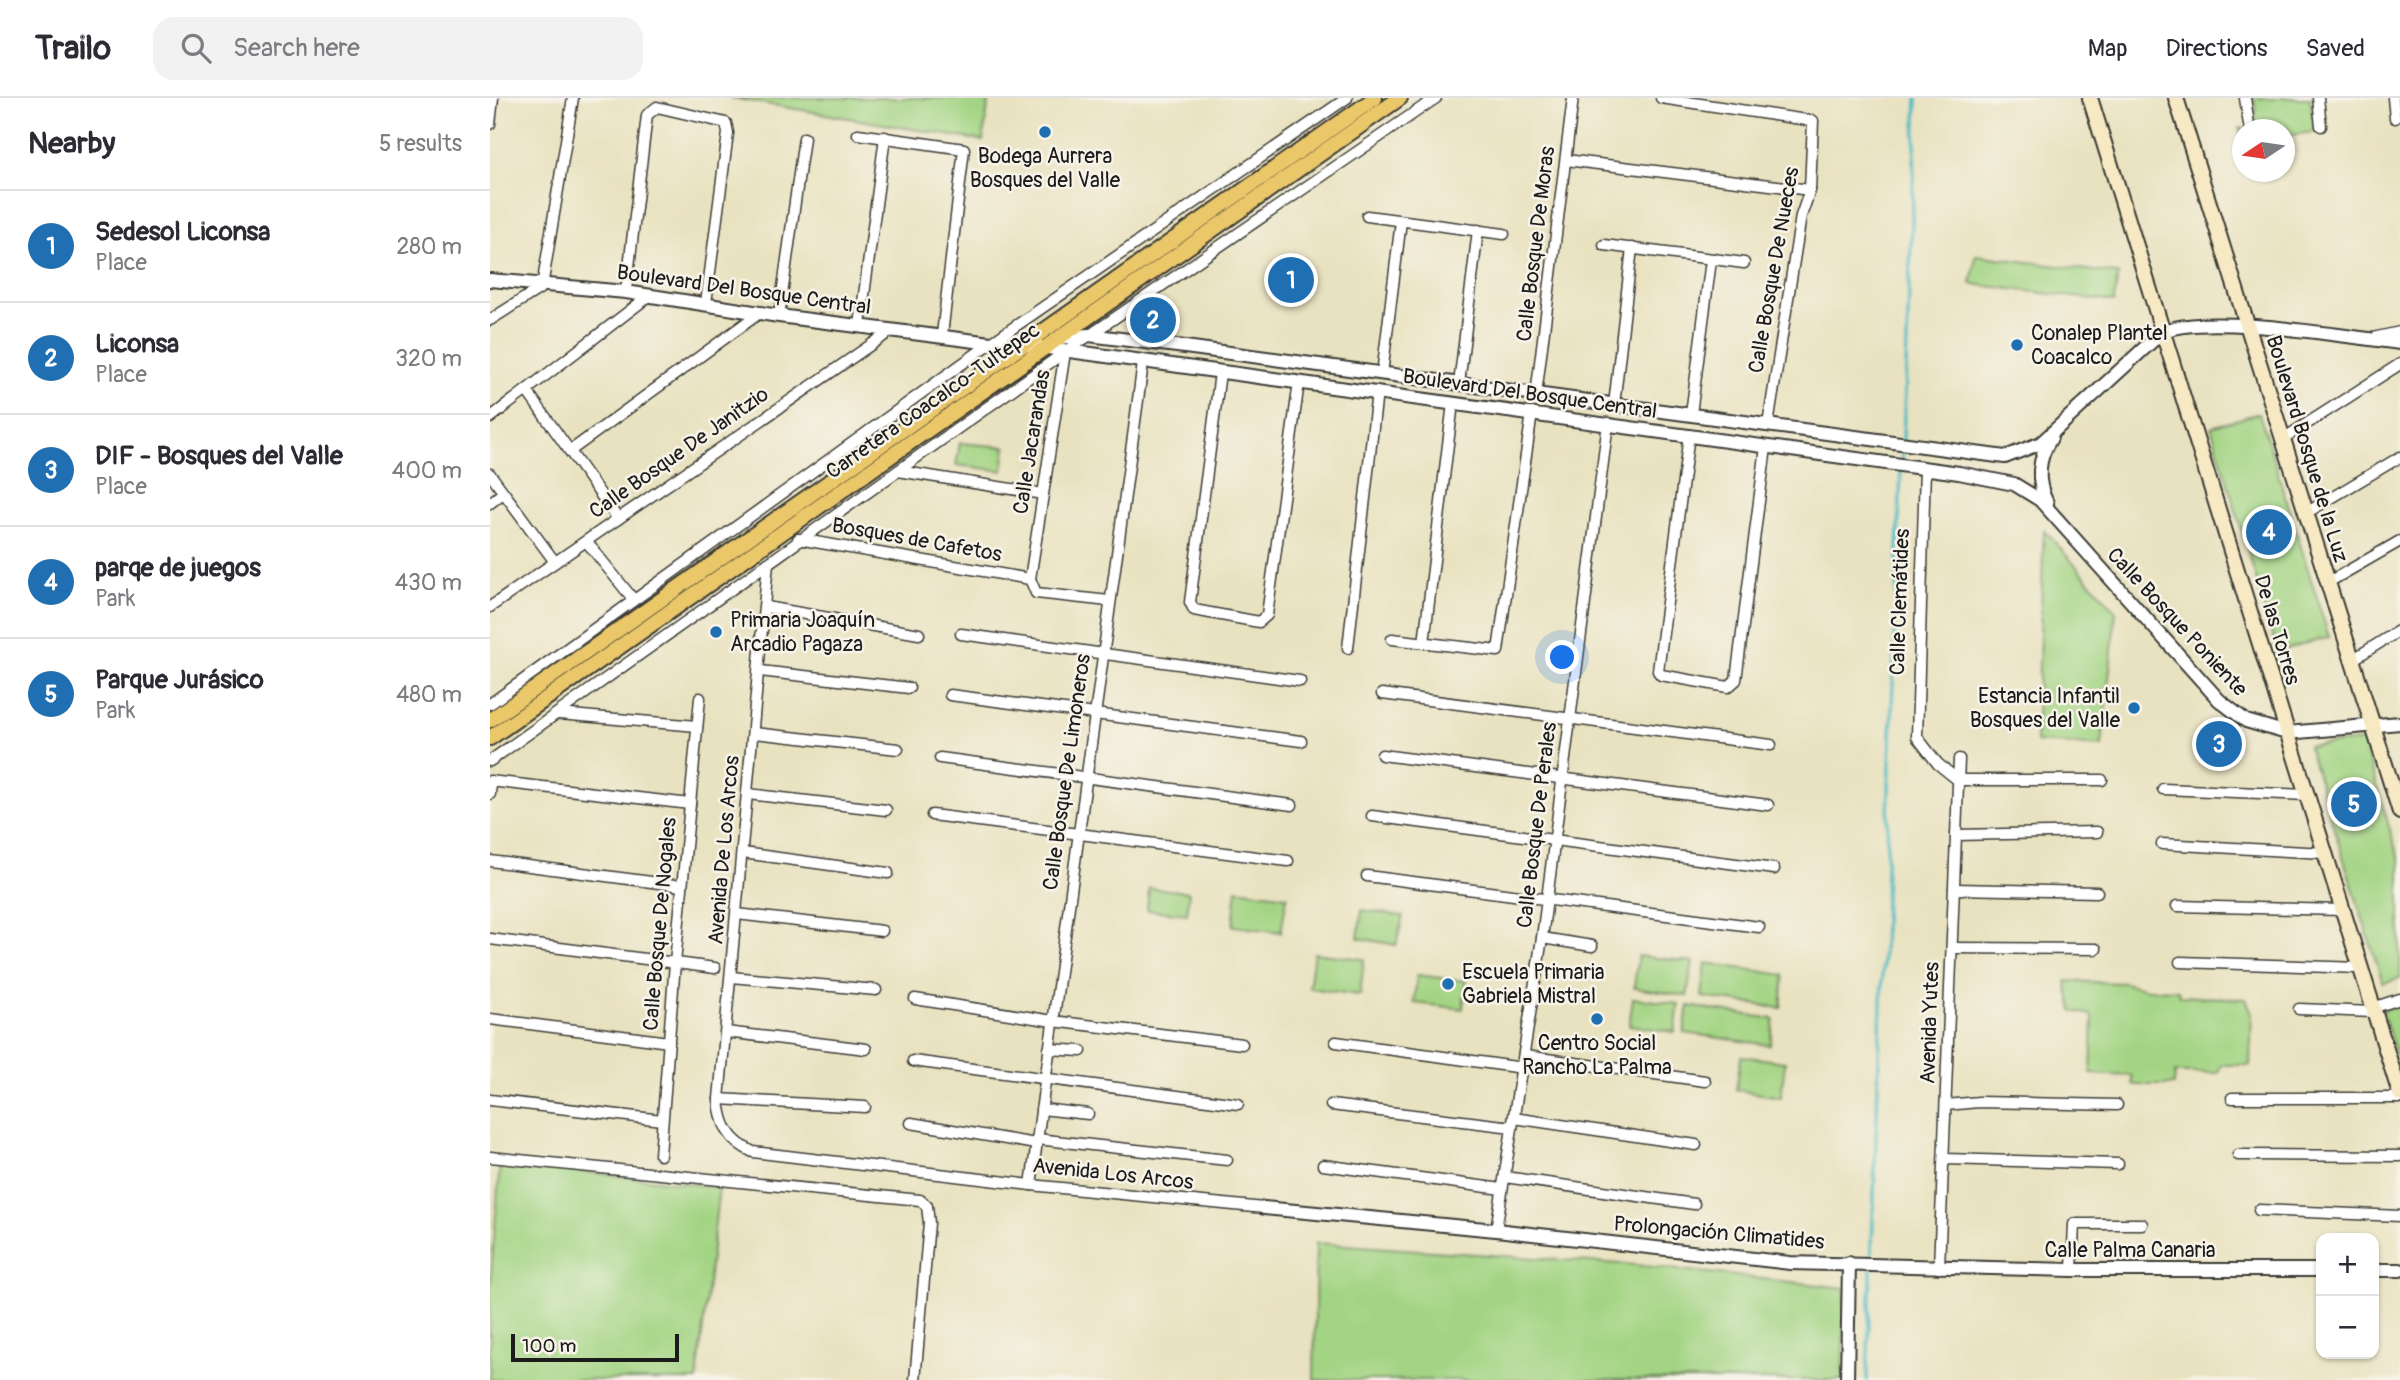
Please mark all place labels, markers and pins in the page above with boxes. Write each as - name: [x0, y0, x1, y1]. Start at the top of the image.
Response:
- marker: Bodega Aurrera Bosques del Valle: [1037, 124, 1053, 140]
- place label: Bodega Aurrera Bosques del Valle: [970, 143, 1121, 194]
- pin: 1: [1268, 254, 1314, 306]
- pin: 2: [1130, 294, 1176, 346]
- place label: Conalep Plantel Coacalco: [2031, 320, 2168, 371]
- marker: Conalep Plantel Coacalco: [2009, 337, 2025, 353]
- pin: 4: [2246, 506, 2292, 558]
- place label: Primaria Joaquín Arcadio Pagaza: [730, 607, 875, 658]
- marker: Primaria Joaquín Arcadio Pagaza: [708, 624, 724, 640]
- place label: Estancia Infantil Bosques del Valle: [1970, 683, 2121, 734]
- marker: Estancia Infantil Bosques del Valle: [2126, 700, 2142, 716]
- pin: 3: [2196, 718, 2242, 770]
- pin: 5: [2331, 778, 2377, 830]
- place label: Escuela Primaria Gabriela Mistral: [1462, 959, 1605, 1010]
- marker: Escuela Primaria Gabriela Mistral: [1440, 976, 1456, 992]
- marker: Centro Social Rancho La Palma: [1589, 1011, 1605, 1027]
- place label: Centro Social Rancho La Palma: [1522, 1030, 1672, 1081]

